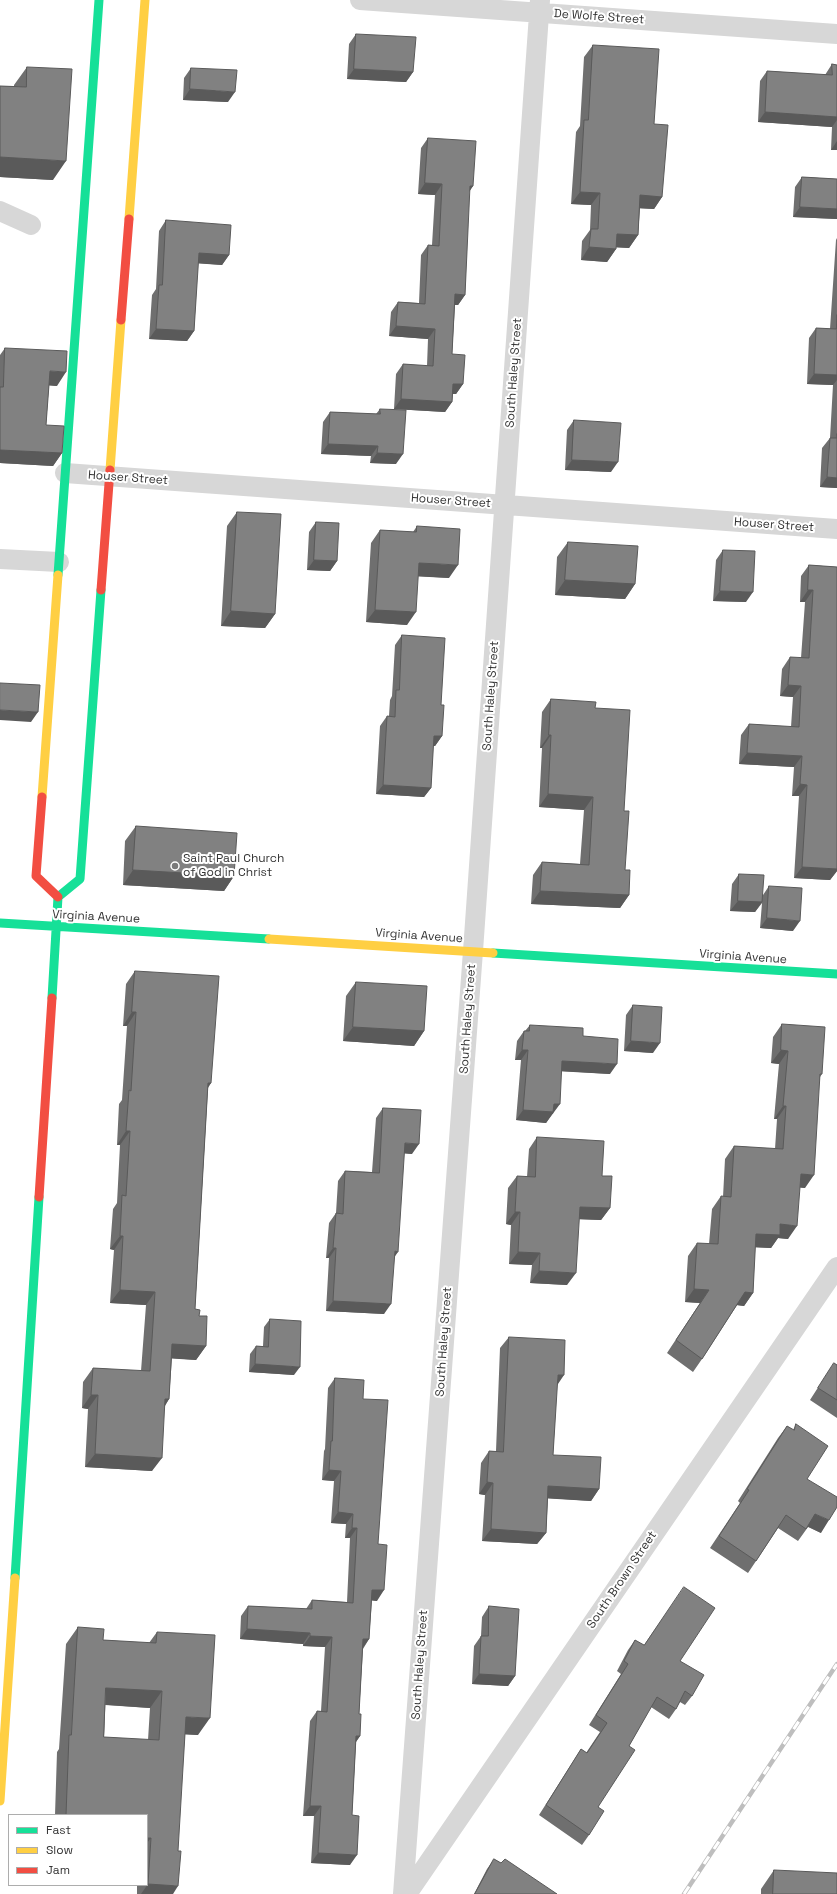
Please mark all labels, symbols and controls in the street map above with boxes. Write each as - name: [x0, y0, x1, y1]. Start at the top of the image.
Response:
- street label: De Wolfe Street: [553, 7, 645, 27]
- street label: South Haley Street: [503, 318, 525, 428]
- street label: Houser Street: [87, 468, 169, 488]
- street label: Houser Street: [410, 491, 492, 511]
- street label: Houser Street: [733, 515, 815, 535]
- street label: South Haley Street: [480, 641, 502, 751]
- place label: Saint Paul Church of God in Christ: [183, 852, 284, 880]
- marker: Saint Paul Church of God in Christ: [170, 861, 180, 871]
- street label: Virginia Avenue: [52, 908, 140, 926]
- street label: Virginia Avenue: [375, 926, 463, 946]
- street label: Virginia Avenue: [699, 947, 787, 967]
- street label: South Haley Street: [457, 964, 479, 1074]
- street label: South Haley Street: [433, 1287, 455, 1397]
- street label: South Brown Street: [584, 1529, 660, 1631]
- street label: South Haley Street: [409, 1610, 431, 1720]
- legend: [8, 1814, 148, 1886]
- text: Fast: [46, 1822, 71, 1838]
- text: Slow: [46, 1842, 73, 1858]
- text: Jam: [46, 1862, 70, 1878]

